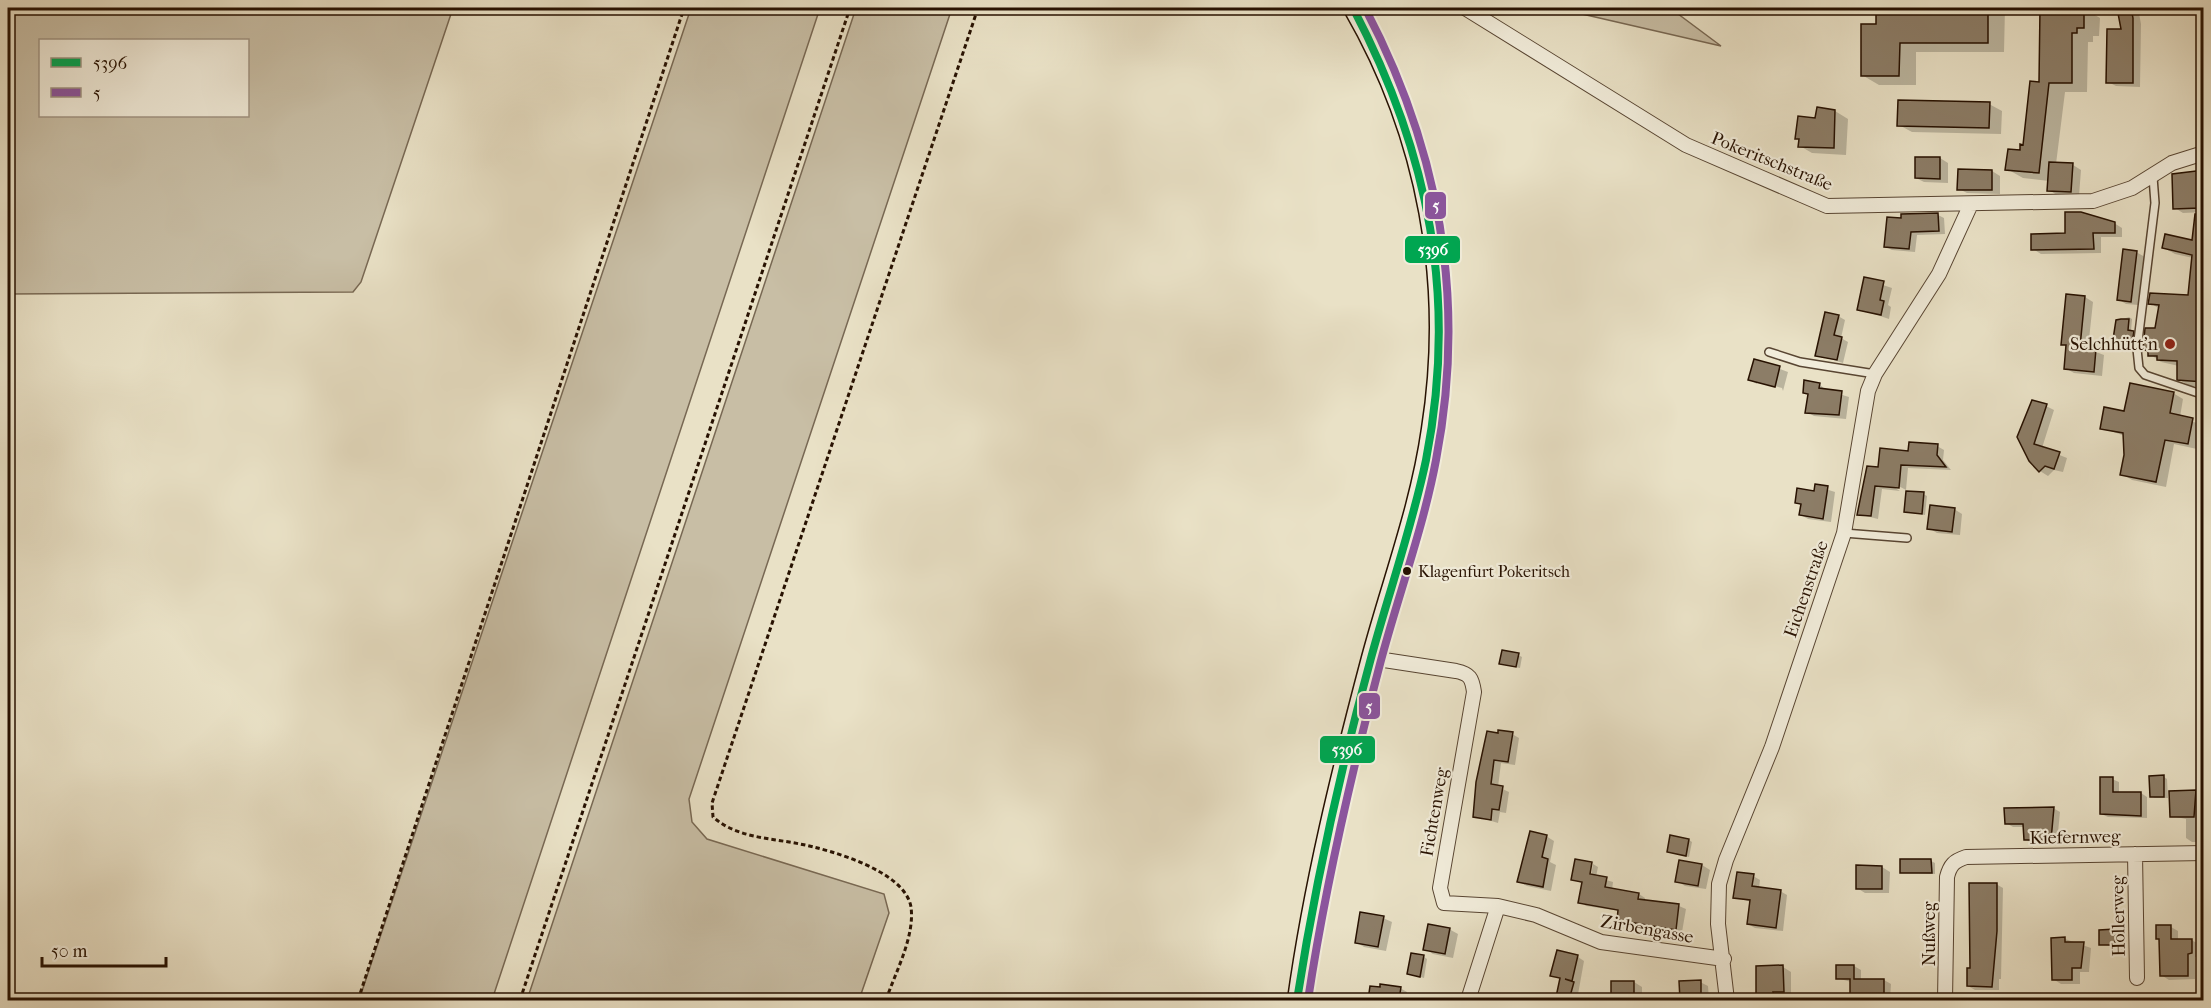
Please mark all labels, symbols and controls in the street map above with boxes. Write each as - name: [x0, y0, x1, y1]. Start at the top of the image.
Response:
- legend: [39, 39, 249, 117]
- text: 5396: [93, 53, 128, 74]
- text: 5: [93, 83, 101, 104]
- street label: Pokeritschstraße: [1708, 128, 1836, 195]
- line badge: 5: [1424, 191, 1447, 220]
- text: 5: [1433, 196, 1440, 215]
- line badge: 5396: [1404, 235, 1461, 264]
- text: 5396: [1418, 240, 1449, 260]
- place label: Selchhütt'n: [2070, 334, 2159, 355]
- marker: Selchhütt'n: [2163, 337, 2177, 351]
- street label: Eichenstraße: [1780, 538, 1833, 640]
- place label: Klagenfurt Pokeritsch: [1418, 562, 1570, 581]
- marker: Klagenfurt Pokeritsch: [1401, 565, 1413, 577]
- line badge: 5: [1358, 692, 1381, 720]
- text: 5: [1366, 697, 1373, 716]
- line badge: 5396: [1319, 735, 1376, 764]
- text: 5396: [1332, 740, 1363, 760]
- street label: Fichtenweg: [1416, 766, 1453, 858]
- street label: Kiefernweg: [2029, 826, 2121, 849]
- street label: Hollerweg: [2107, 875, 2130, 957]
- street label: Nußweg: [1919, 901, 1940, 966]
- street label: Zirbengasse: [1599, 911, 1695, 948]
- scale bar: [42, 930, 166, 968]
- text: 50 m: [51, 941, 88, 962]

